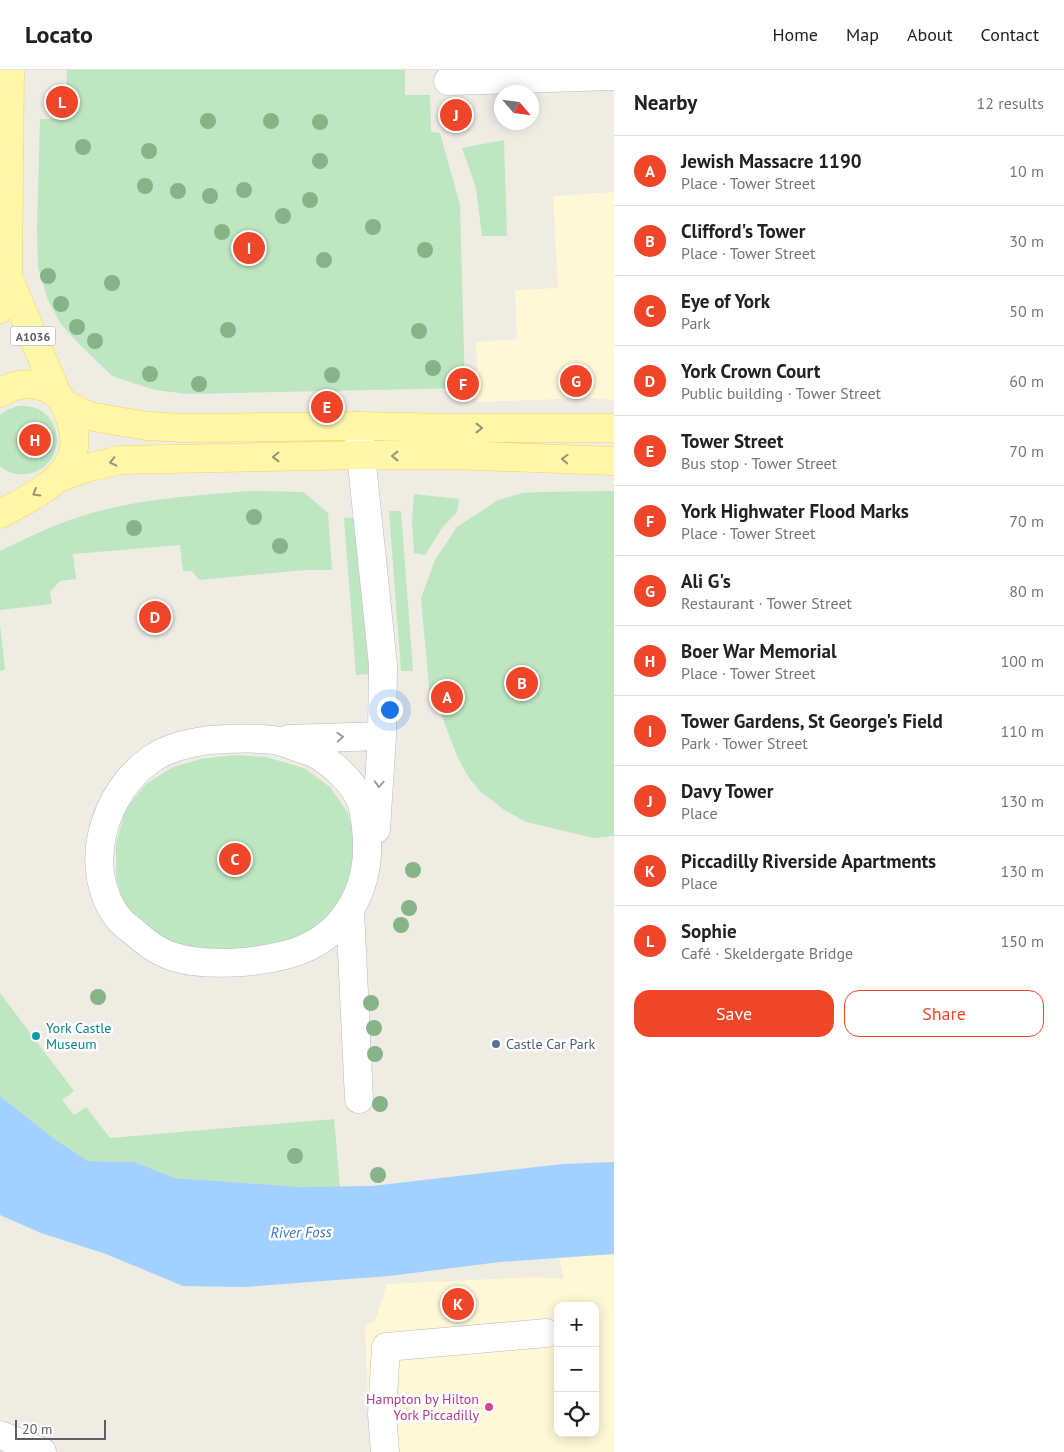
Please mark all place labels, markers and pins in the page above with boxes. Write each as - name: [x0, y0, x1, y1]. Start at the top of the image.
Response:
- pin: L: [46, 83, 78, 121]
- pin: J: [440, 96, 472, 134]
- pin: I: [233, 229, 265, 267]
- pin: G: [560, 362, 592, 400]
- pin: F: [447, 365, 479, 403]
- pin: E: [311, 388, 343, 426]
- pin: H: [19, 421, 51, 459]
- pin: D: [139, 598, 171, 636]
- pin: B: [506, 664, 538, 702]
- pin: A: [431, 678, 463, 716]
- pin: C: [219, 840, 251, 878]
- place label: York Castle Museum: [46, 1019, 111, 1053]
- marker: York Castle Museum: [30, 1030, 42, 1042]
- place label: Castle Car Park: [506, 1035, 596, 1053]
- marker: Castle Car Park: [490, 1038, 502, 1050]
- pin: K: [442, 1285, 474, 1323]
- place label: Hampton by Hilton York Piccadilly: [366, 1390, 479, 1424]
- marker: Hampton by Hilton York Piccadilly: [483, 1401, 495, 1413]

